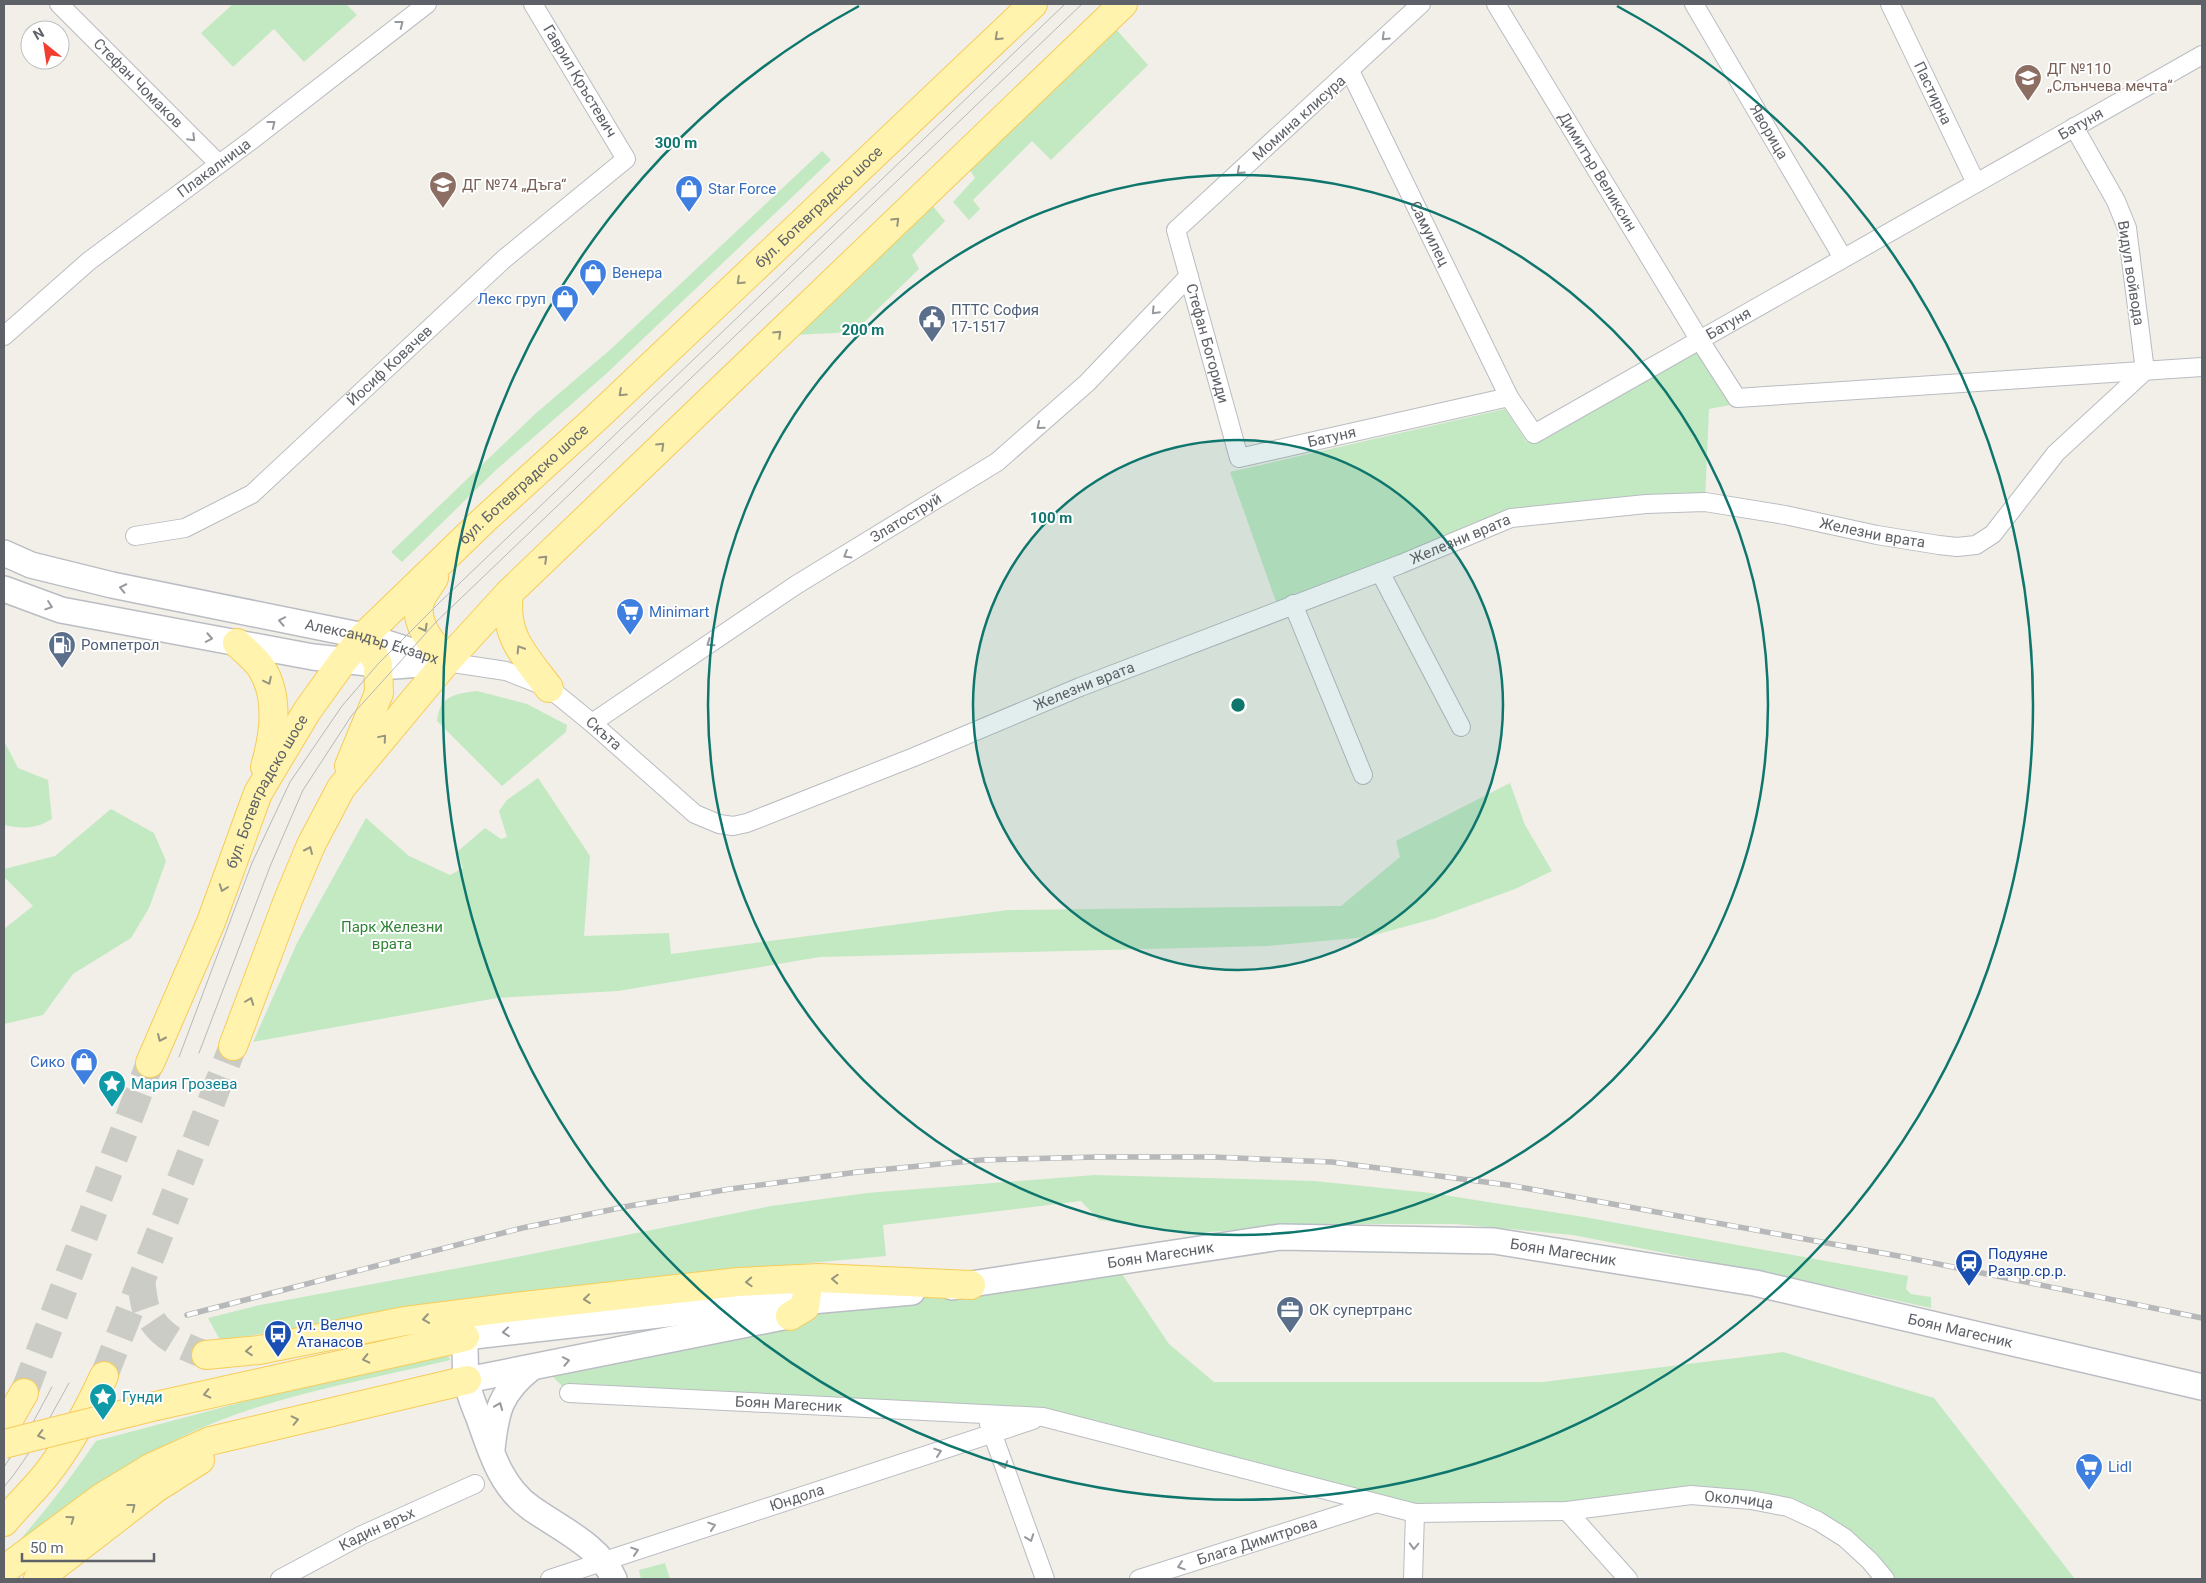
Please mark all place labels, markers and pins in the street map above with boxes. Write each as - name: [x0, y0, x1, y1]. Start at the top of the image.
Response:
- place label: ДГ №110 „Слънчева мечта“: [2047, 60, 2173, 95]
- school or university icon: ДГ №110 „Слънчева мечта“: [2013, 63, 2043, 102]
- school or university icon: ДГ №74 „Дъга“: [428, 170, 458, 209]
- shop icon: Star Force: [674, 174, 704, 213]
- place label: ДГ №74 „Дъга“: [462, 176, 567, 194]
- place label: Star Force: [708, 180, 776, 198]
- shop icon: Венера: [578, 258, 608, 297]
- place label: Венера: [612, 264, 663, 282]
- shop icon: Лекс груп: [550, 284, 580, 323]
- place label: Лекс груп: [477, 290, 546, 308]
- place label: ПТТС София 17-1517: [951, 301, 1039, 336]
- public building icon: ПТТС София 17-1517: [917, 304, 947, 343]
- supermarket icon: Minimart: [615, 597, 645, 636]
- place label: Minimart: [649, 603, 709, 621]
- fuel station icon: Ромпетрол: [47, 630, 77, 669]
- place label: Ромпетрол: [81, 636, 159, 654]
- centre of rings: [1229, 696, 1247, 714]
- shop icon: Сико: [69, 1047, 99, 1086]
- place label: Сико: [30, 1053, 65, 1071]
- place icon: Мария Грозева: [97, 1069, 127, 1108]
- place label: Мария Грозева: [131, 1075, 237, 1093]
- place label: Подуяне Разпр.ср.р.: [1988, 1245, 2067, 1280]
- station icon: Подуяне Разпр.ср.р.: [1954, 1248, 1984, 1287]
- office icon: ОК супертранс: [1275, 1295, 1305, 1334]
- place label: ОК супертранс: [1309, 1301, 1413, 1319]
- place label: ул. Велчо Атанасов: [297, 1316, 363, 1351]
- bus stop icon: ул. Велчо Атанасов: [263, 1319, 293, 1358]
- place icon: Гунди: [88, 1382, 118, 1421]
- place label: Гунди: [122, 1388, 163, 1406]
- supermarket icon: Lidl: [2074, 1452, 2104, 1491]
- place label: Lidl: [2108, 1458, 2132, 1476]

